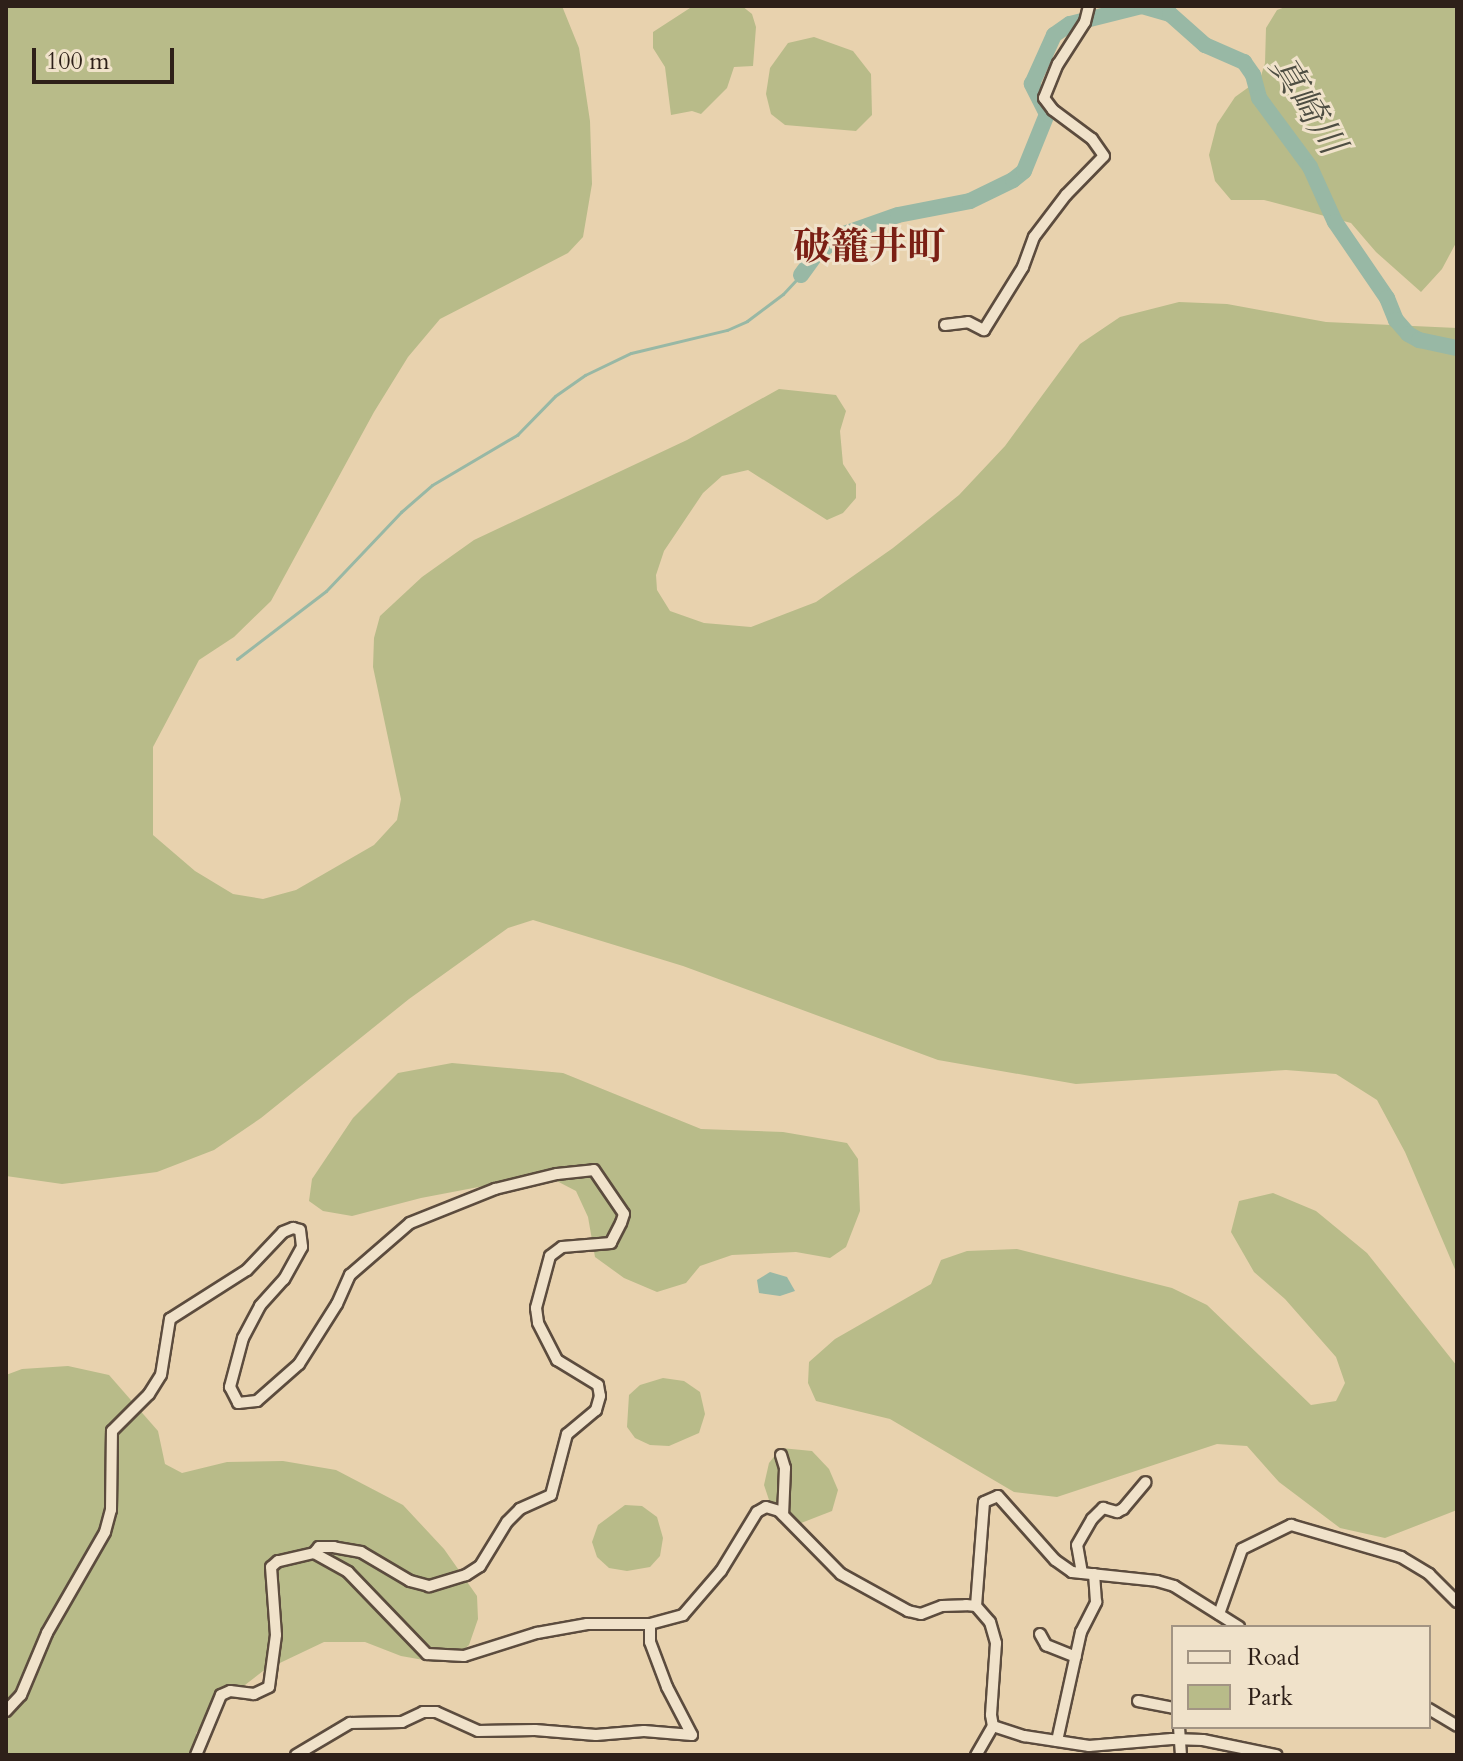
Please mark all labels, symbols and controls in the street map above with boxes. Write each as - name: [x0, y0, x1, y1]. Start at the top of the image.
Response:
- scale bar: [36, 32, 178, 82]
- text: 100 m: [46, 45, 110, 78]
- water label: 真崎川: [1260, 48, 1354, 162]
- district label: 破籠井町: [793, 225, 945, 271]
- legend: [1171, 1625, 1431, 1729]
- text: Road: [1247, 1641, 1300, 1674]
- text: Park: [1247, 1681, 1293, 1714]

